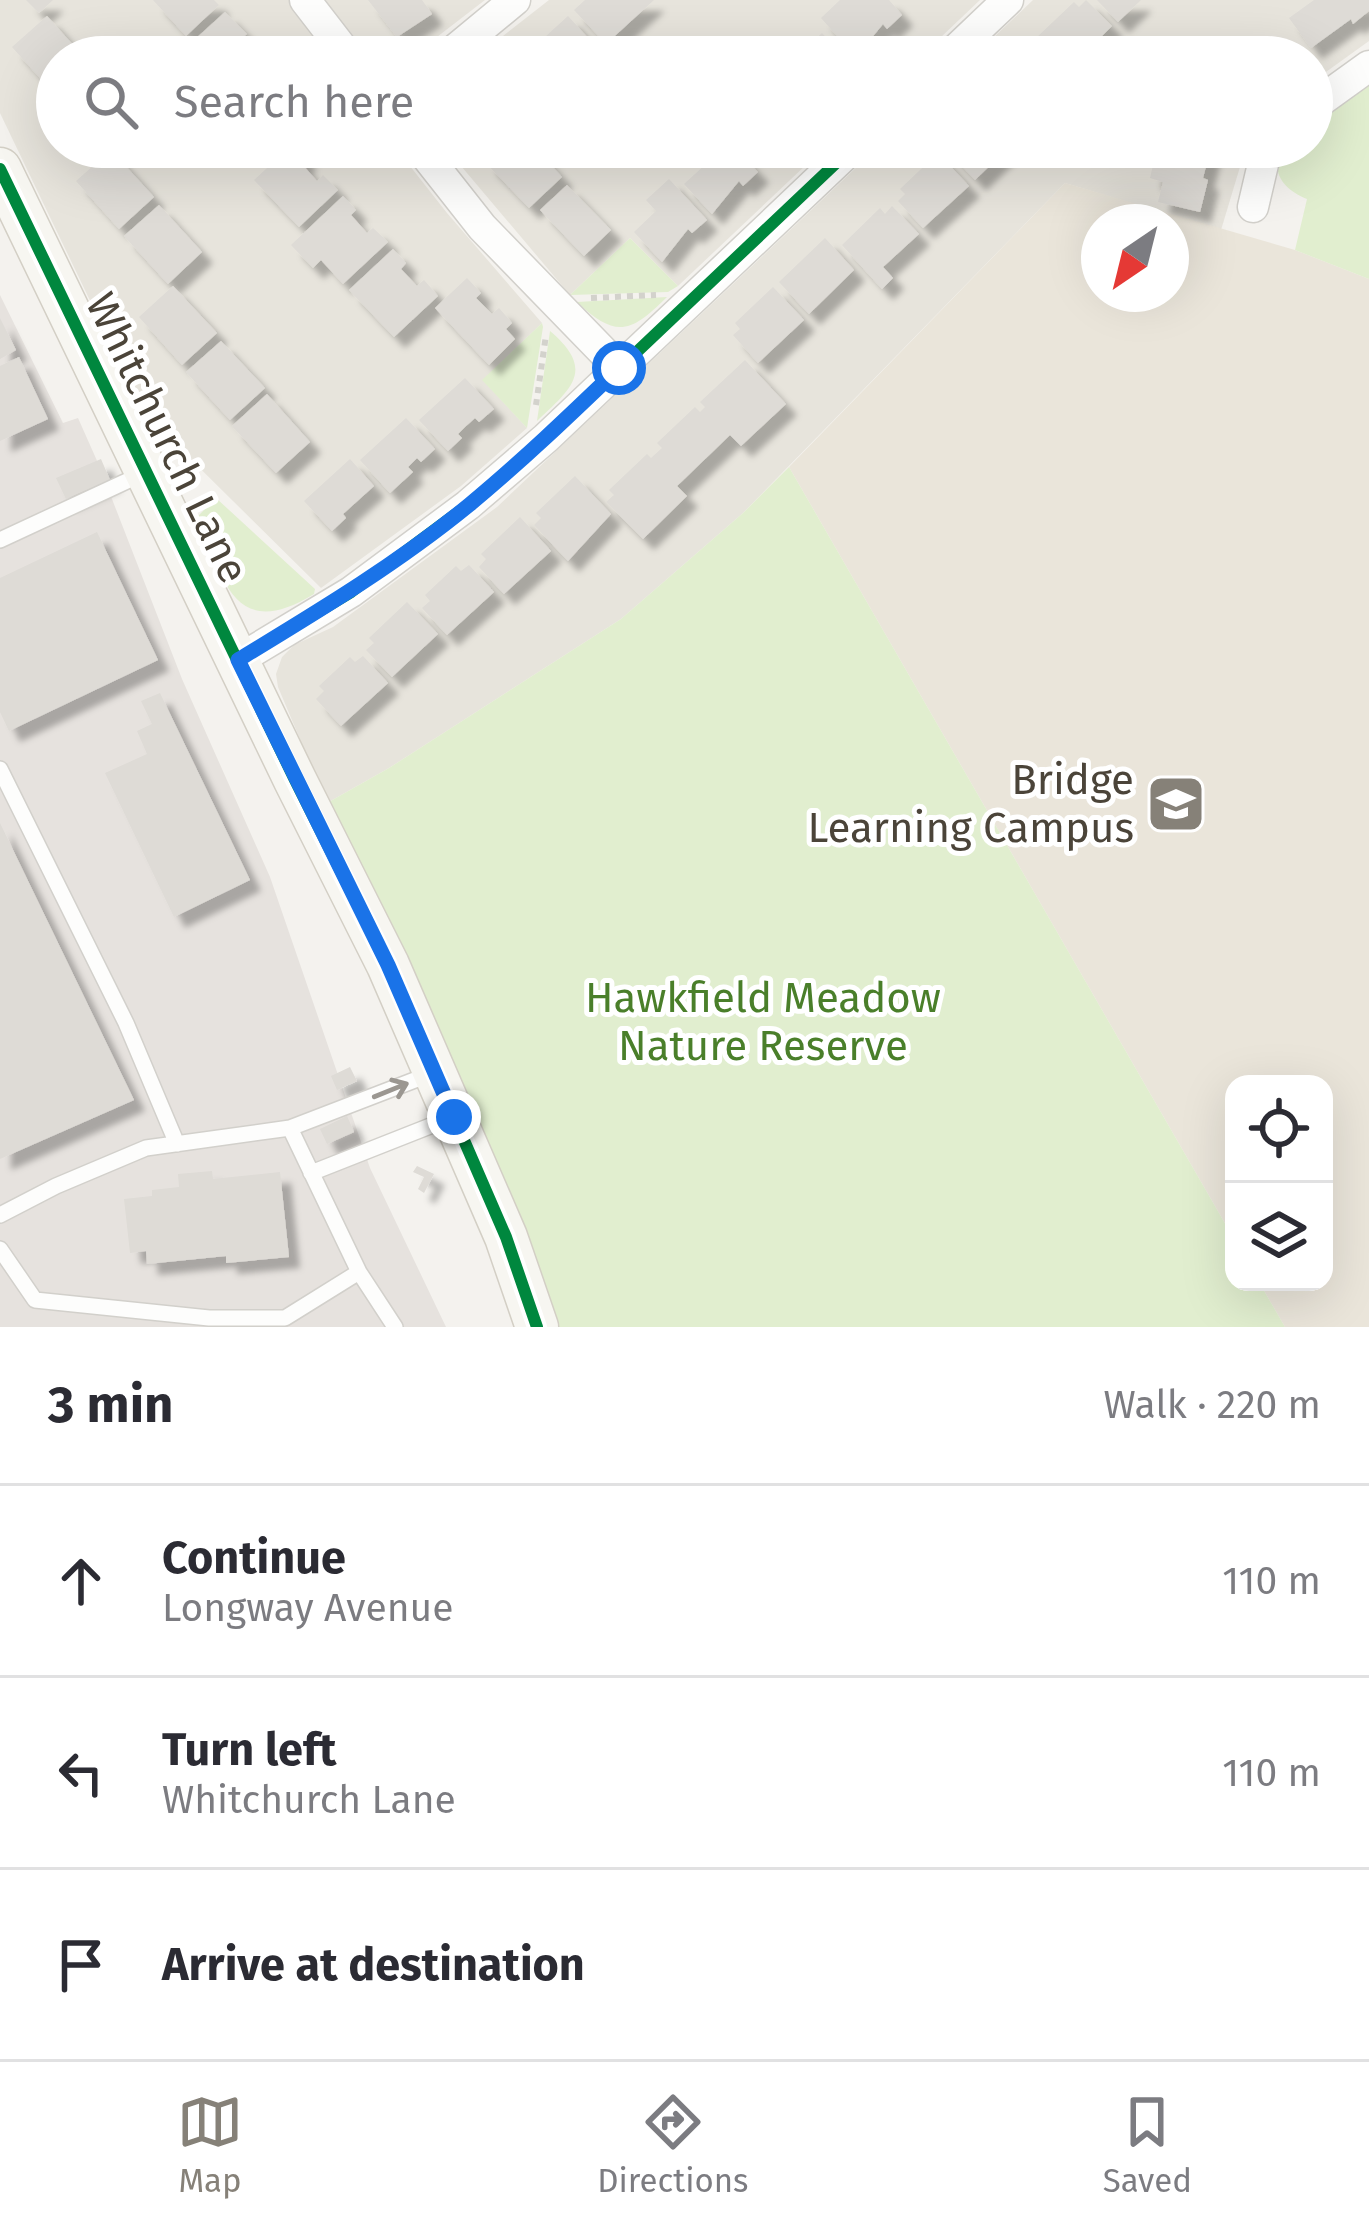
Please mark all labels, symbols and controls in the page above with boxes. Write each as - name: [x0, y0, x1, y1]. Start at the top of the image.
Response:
- search box: [36, 36, 1333, 168]
- icon: search: [78, 69, 144, 135]
- text: Search here: [174, 75, 414, 129]
- north arrow: [1081, 204, 1189, 312]
- street label: Whitchurch Lane: [75, 285, 259, 591]
- route start: [592, 341, 646, 395]
- place label: Bridge Learning Campus: [808, 755, 1134, 853]
- school or university icon: Bridge Learning Campus: [1145, 773, 1207, 835]
- park label: Hawkfield Meadow Nature Reserve: [585, 973, 941, 1071]
- map controls: [1225, 1075, 1333, 1291]
- button: locate: [1225, 1075, 1333, 1183]
- one-way arrow: [371, 1078, 408, 1099]
- route end: [427, 1090, 481, 1144]
- button: layers: [1225, 1183, 1333, 1291]
- text: 3 min: [48, 1374, 174, 1436]
- text: Walk · 220 m: [1104, 1382, 1321, 1428]
- text: Continue: [162, 1531, 346, 1585]
- icon: ahead: [48, 1548, 114, 1614]
- text: 110 m: [1222, 1558, 1321, 1604]
- text: Longway Avenue: [162, 1585, 453, 1631]
- text: Turn left: [162, 1723, 336, 1777]
- icon: left: [48, 1740, 114, 1806]
- text: 110 m: [1222, 1750, 1321, 1796]
- text: Whitchurch Lane: [162, 1777, 456, 1823]
- icon: arrive: [48, 1932, 114, 1998]
- text: Arrive at destination: [162, 1938, 585, 1992]
- tab: Map: [177, 2089, 243, 2201]
- tab: Directions: [597, 2089, 749, 2201]
- tab: Saved: [1103, 2089, 1192, 2201]

